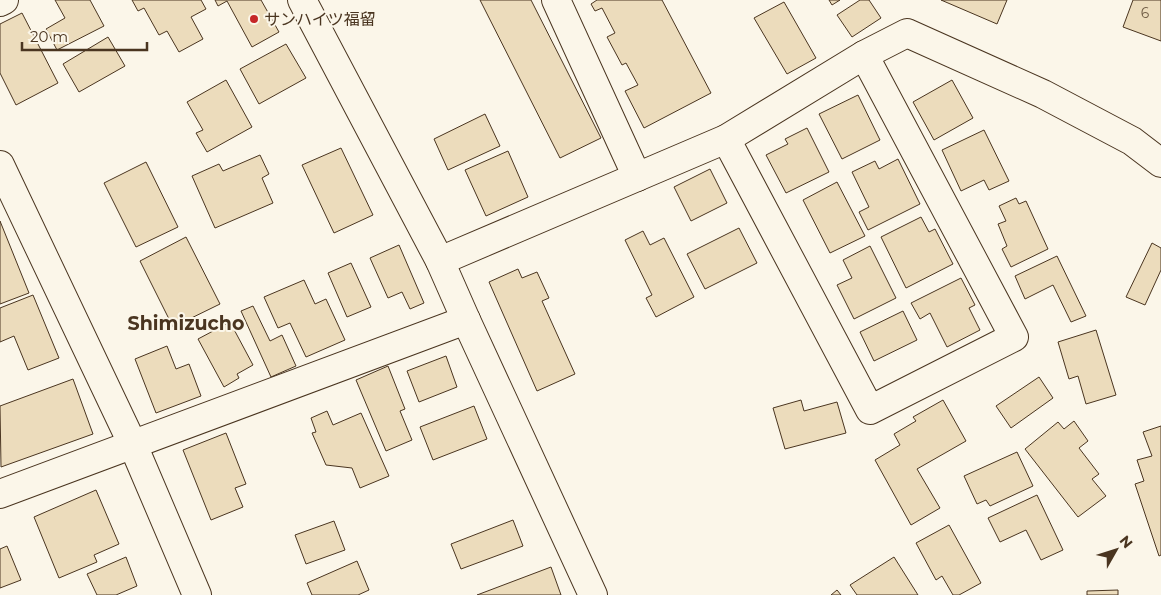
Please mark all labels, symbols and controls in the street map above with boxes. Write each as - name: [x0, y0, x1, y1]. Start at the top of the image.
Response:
- house number: 6: [1141, 4, 1150, 22]
- place label: サンハイツ福留: [264, 10, 376, 29]
- marker: サンハイツ福留: [248, 13, 260, 25]
- scale bar: [22, 20, 148, 52]
- text: 20 m: [30, 27, 68, 46]
- district label: Shimizucho: [128, 312, 244, 335]
- north arrow: [1091, 525, 1141, 575]
- text: N: [1116, 532, 1137, 552]

